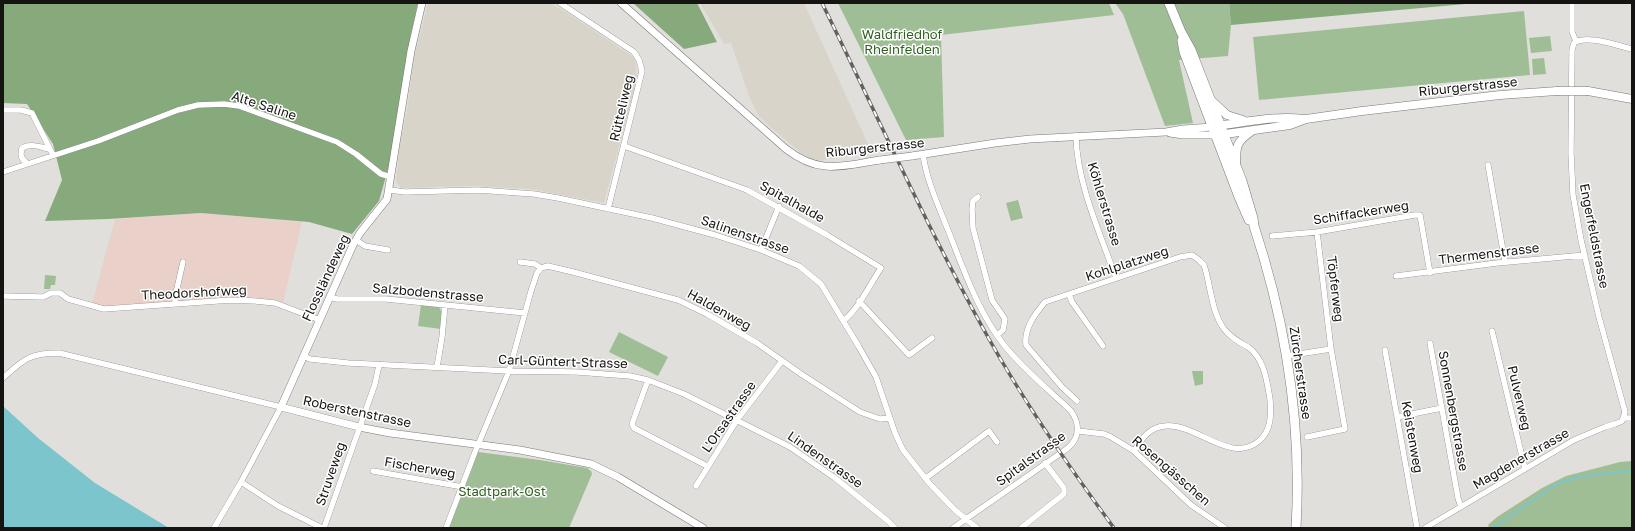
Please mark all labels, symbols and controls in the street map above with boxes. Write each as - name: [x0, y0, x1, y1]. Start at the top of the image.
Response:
- park label: Waldfriedhof Rheinfelden: [862, 27, 942, 58]
- street label: Rütteliweg: [607, 73, 637, 143]
- street label: Riburgerstrasse: [1418, 74, 1518, 100]
- street label: Alte Saline: [230, 88, 298, 124]
- street label: Riburgerstrasse: [825, 135, 925, 161]
- street label: Köhlerstrasse: [1084, 160, 1124, 248]
- street label: Spitalhalde: [757, 178, 827, 226]
- street label: Engerfeldstrasse: [1576, 182, 1612, 290]
- street label: Schiffackerweg: [1312, 198, 1410, 228]
- street label: Salinenstrasse: [699, 213, 791, 257]
- street label: Flossländeweg: [299, 232, 353, 324]
- street label: Thermenstrasse: [1438, 240, 1540, 268]
- street label: Kohlplatzweg: [1084, 243, 1170, 285]
- street label: Töpferweg: [1323, 255, 1347, 323]
- street label: Salzbodenstrasse: [372, 280, 484, 306]
- street label: Theodorshofweg: [141, 282, 247, 304]
- street label: Haldenweg: [684, 286, 754, 334]
- street label: Zürcherstrasse: [1286, 326, 1314, 420]
- street label: Sonnenbergstrasse: [1435, 350, 1471, 472]
- street label: Carl-Güntert-Strasse: [498, 352, 628, 372]
- street label: Pulverweg: [1504, 364, 1534, 432]
- street label: L'Orsastrasse: [699, 378, 759, 456]
- street label: Roberstenstrasse: [301, 393, 413, 431]
- street label: Keistenweg: [1398, 400, 1426, 474]
- street label: Magdenerstrasse: [1470, 425, 1572, 493]
- street label: Lindenstrasse: [784, 428, 866, 492]
- street label: Spitalstrasse: [993, 429, 1069, 489]
- street label: Rosengässchen: [1129, 433, 1213, 509]
- street label: Struveweg: [313, 440, 349, 508]
- street label: Fischerweg: [383, 454, 457, 482]
- park label: Stadtpark-Ost: [458, 484, 546, 500]

